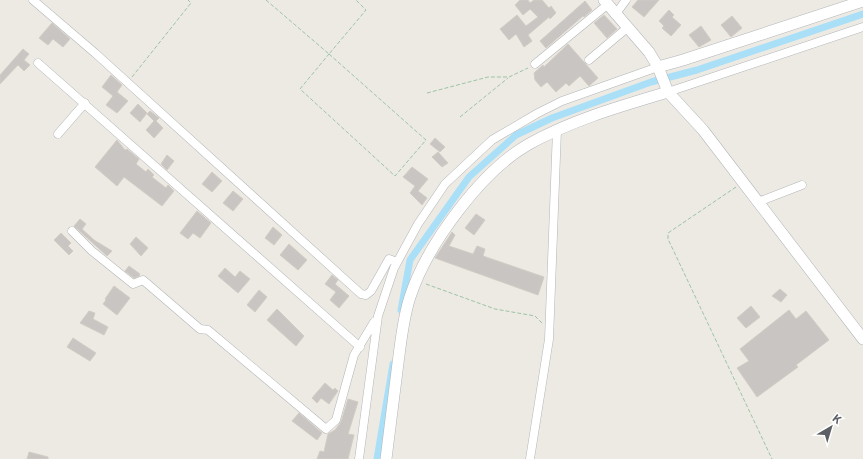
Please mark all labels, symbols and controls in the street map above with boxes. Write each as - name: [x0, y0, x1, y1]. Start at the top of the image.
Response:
- north arrow: [811, 407, 851, 447]
- text: K: [830, 412, 844, 426]

